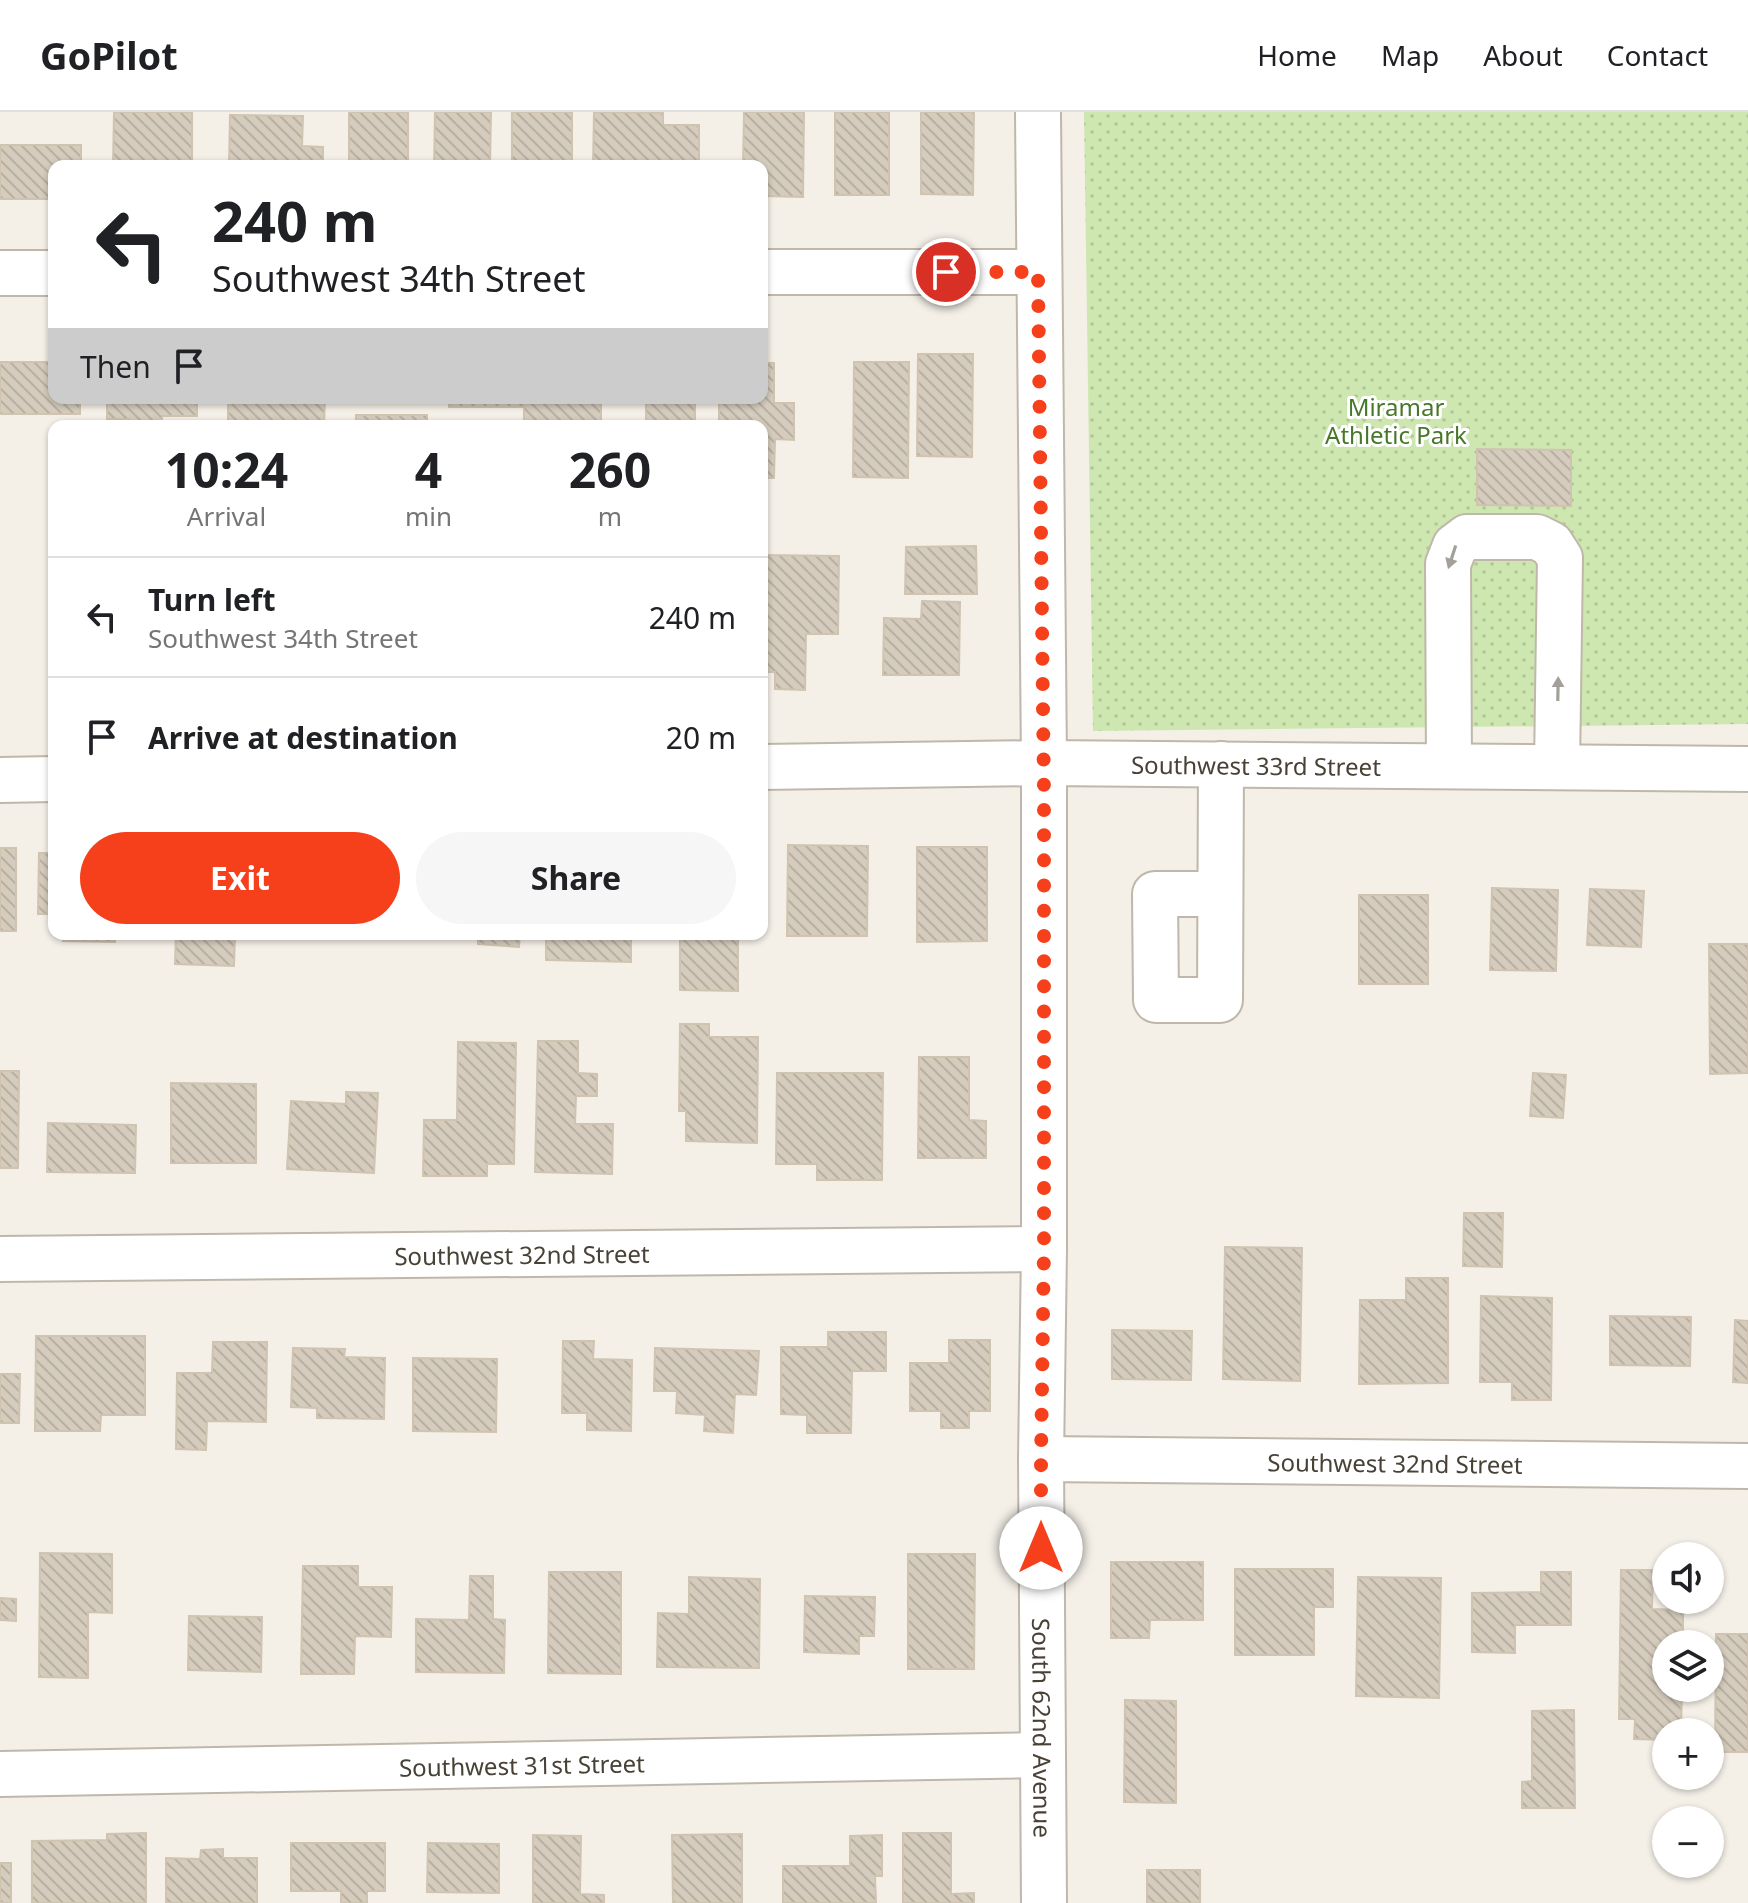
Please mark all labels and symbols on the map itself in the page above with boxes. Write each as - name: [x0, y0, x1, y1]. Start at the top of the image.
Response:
- pin: [912, 238, 980, 306]
- park label: Miramar Athletic Park: [1325, 390, 1467, 451]
- one-way arrow: [1445, 545, 1458, 569]
- one-way arrow: [1552, 676, 1564, 701]
- street label: Southwest 33rd Street: [1131, 747, 1381, 782]
- street label: Southwest 32nd Street: [394, 1236, 650, 1272]
- street label: Southwest 32nd Street: [1267, 1445, 1523, 1480]
- position arrow: [999, 1506, 1083, 1590]
- street label: South 62nd Avenue: [1026, 1618, 1060, 1838]
- street label: Southwest 31st Street: [399, 1746, 645, 1783]

